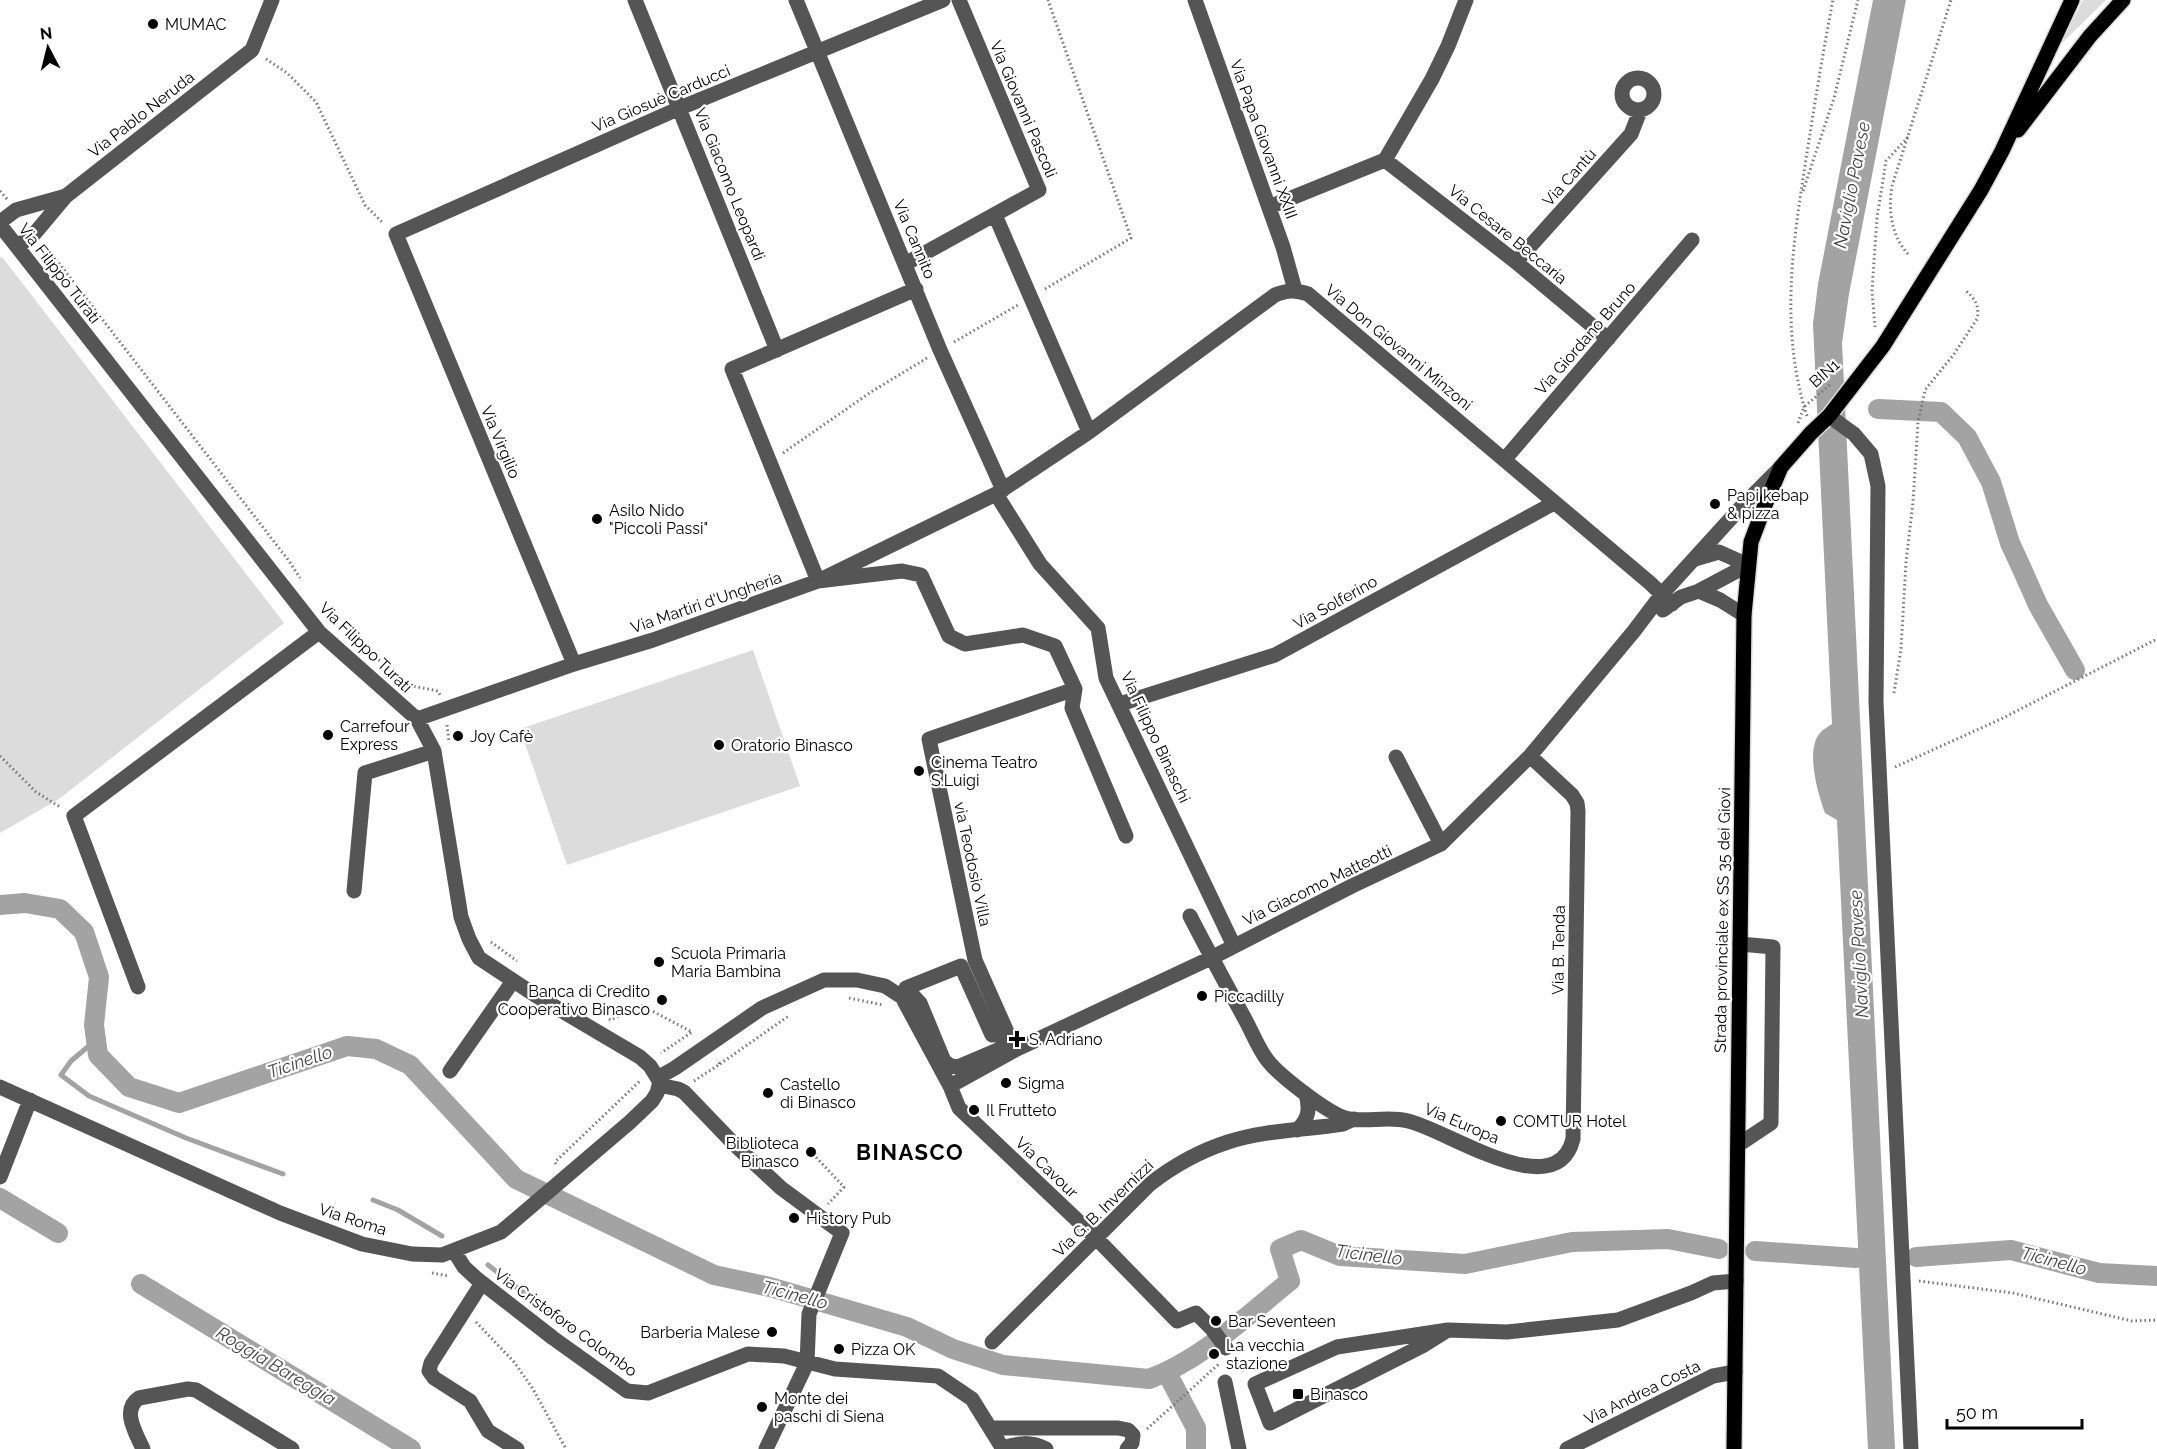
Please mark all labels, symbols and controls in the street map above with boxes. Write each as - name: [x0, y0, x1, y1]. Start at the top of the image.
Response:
- place label: MUMAC: [165, 15, 227, 34]
- marker: MUMAC: [146, 17, 160, 31]
- north arrow: [18, 18, 78, 78]
- text: N: [39, 23, 53, 44]
- street label: Via Giovanni Pascoli: [986, 38, 1061, 181]
- street label: Via Papa Giovanni XXIII: [1226, 57, 1301, 221]
- street label: Via Giosuè Carducci: [589, 61, 733, 136]
- street label: Via Pablo Neruda: [85, 67, 198, 162]
- street label: Via Giacomo Leopardi: [690, 105, 769, 263]
- water label: Naviglio Pavese: [1829, 119, 1874, 250]
- street label: Via Cantù: [1539, 145, 1600, 210]
- street label: Via Cesare Beccaria: [1445, 181, 1571, 288]
- street label: Via Cannito: [889, 197, 940, 281]
- street label: Via Filippo Turati: [15, 219, 105, 327]
- street label: Via Giordano Bruno: [1531, 278, 1640, 399]
- street label: Via Don Giovanni Minzoni: [1321, 280, 1476, 414]
- street label: BIN1: [1805, 355, 1843, 392]
- street label: Via Virgilio: [477, 403, 524, 481]
- place label: Papi kebap & pizza: [1727, 486, 1809, 523]
- marker: Papi kebap & pizza: [1708, 497, 1722, 511]
- place label: Asilo Nido "Piccoli Passi": [609, 501, 708, 538]
- marker: Asilo Nido "Piccoli Passi": [590, 512, 604, 526]
- street label: Via Martiri d'Ungheria: [628, 568, 784, 637]
- street label: Via Solferino: [1290, 572, 1381, 633]
- street label: Via Filippo Turati: [315, 598, 416, 696]
- street label: Via Filippo Binaschi: [1117, 668, 1194, 806]
- place label: Carrefour Express: [340, 717, 410, 754]
- place label: Joy Cafè: [470, 727, 533, 746]
- marker: Carrefour Express: [321, 728, 335, 742]
- marker: Joy Cafè: [451, 729, 465, 743]
- place label: Oratorio Binasco: [731, 736, 853, 755]
- marker: Oratorio Binasco: [712, 738, 726, 752]
- place label: Cinema Teatro S.Luigi: [931, 753, 1037, 790]
- marker: Cinema Teatro S.Luigi: [912, 764, 926, 778]
- street label: Strada provinciale ex SS 35 dei Giovi: [1711, 787, 1734, 1053]
- street label: via Teodosio Villa: [950, 800, 995, 928]
- street label: Via Giacomo Matteotti: [1240, 841, 1395, 930]
- water label: Naviglio Pavese: [1845, 889, 1872, 1019]
- street label: Via B. Tenda: [1548, 905, 1569, 995]
- place label: Scuola Primaria Maria Bambina: [671, 944, 786, 981]
- marker: Scuola Primaria Maria Bambina: [652, 955, 666, 969]
- place label: Banca di Credito Cooperativo Binasco: [498, 982, 650, 1019]
- place label: Piccadilly: [1214, 987, 1285, 1006]
- marker: Piccadilly: [1195, 989, 1209, 1003]
- marker: Banca di Credito Cooperativo Binasco: [655, 993, 669, 1007]
- place label: S. Adriano: [1029, 1030, 1103, 1049]
- marker: S. Adriano: [1010, 1032, 1024, 1046]
- water label: Ticinello: [265, 1041, 335, 1082]
- place label: Sigma: [1018, 1074, 1065, 1093]
- place label: Castello di Binasco: [780, 1075, 856, 1112]
- marker: Sigma: [999, 1076, 1013, 1090]
- marker: Castello di Binasco: [761, 1086, 775, 1100]
- street label: Via Europa: [1421, 1099, 1502, 1148]
- place label: Il Frutteto: [986, 1101, 1056, 1120]
- marker: Il Frutteto: [967, 1103, 981, 1117]
- place label: COMTUR Hotel: [1513, 1112, 1627, 1131]
- marker: COMTUR Hotel: [1494, 1114, 1508, 1128]
- street label: Via Cavour: [1011, 1133, 1082, 1202]
- place label: Biblioteca Binasco: [726, 1134, 799, 1171]
- district label: BINASCO: [856, 1139, 964, 1165]
- marker: Biblioteca Binasco: [804, 1145, 818, 1159]
- street label: Via G. B. Invernizzi: [1049, 1156, 1157, 1261]
- street label: Via Roma: [316, 1200, 389, 1239]
- place label: History Pub: [806, 1209, 891, 1228]
- marker: History Pub: [787, 1211, 801, 1225]
- water label: Ticinello: [1335, 1240, 1404, 1269]
- water label: Ticinello: [2019, 1242, 2089, 1279]
- street label: Via Cristoforo Colombo: [491, 1264, 641, 1381]
- water label: Ticinello: [760, 1276, 830, 1313]
- place label: Bar Seventeen: [1228, 1312, 1336, 1331]
- marker: Bar Seventeen: [1209, 1314, 1223, 1328]
- water label: Roggia Bareggia: [213, 1322, 340, 1410]
- place label: Barberia Malese: [640, 1323, 760, 1342]
- marker: Barberia Malese: [765, 1325, 779, 1339]
- place label: La vecchia stazione: [1226, 1336, 1304, 1373]
- place label: Pizza OK: [851, 1340, 916, 1359]
- marker: Pizza OK: [832, 1342, 846, 1356]
- marker: La vecchia stazione: [1207, 1347, 1221, 1361]
- street label: Via Andrea Costa: [1581, 1356, 1703, 1429]
- place label: Binasco: [1310, 1385, 1368, 1404]
- marker: Binasco: [1291, 1387, 1305, 1401]
- place label: Monte dei paschi di Siena: [774, 1389, 884, 1426]
- scale bar: [1947, 1392, 2082, 1430]
- marker: Monte dei paschi di Siena: [755, 1400, 769, 1414]
- text: 50 m: [1956, 1402, 1998, 1423]

